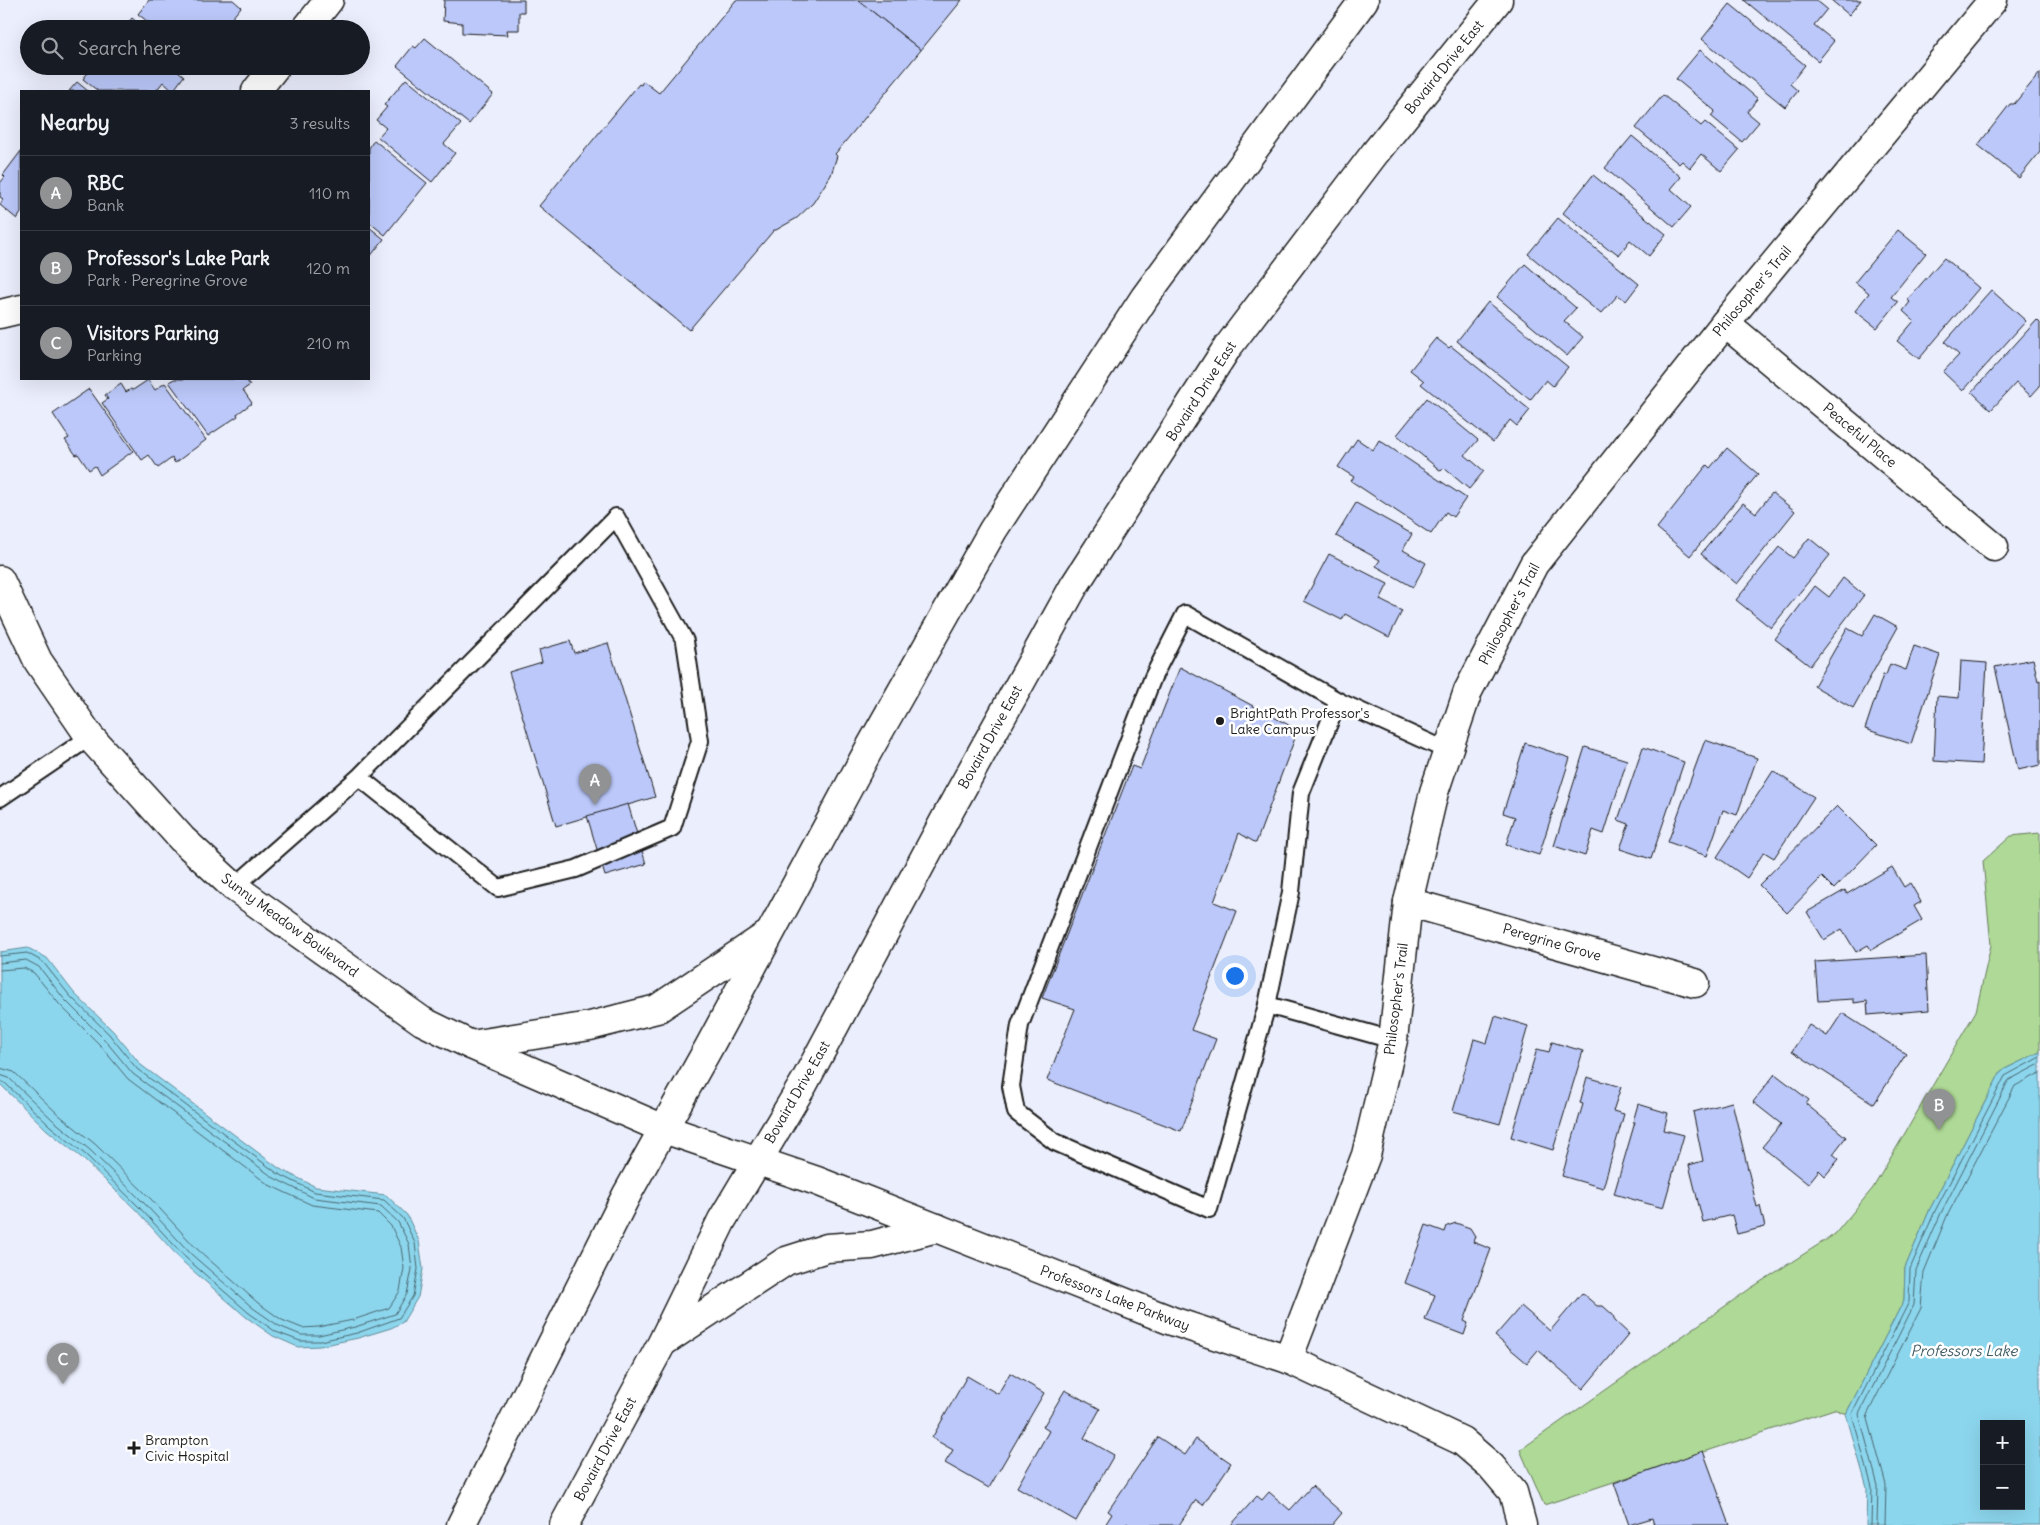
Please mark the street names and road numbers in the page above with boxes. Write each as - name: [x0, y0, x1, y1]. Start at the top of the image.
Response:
- street label: Bovaird Drive East: [1401, 16, 1488, 118]
- street label: Philosopher's Trail: [1709, 242, 1795, 340]
- street label: Bovaird Drive East: [1162, 337, 1240, 444]
- street label: Peaceful Place: [1819, 399, 1901, 471]
- street label: Philosopher's Trail: [1475, 560, 1543, 668]
- street label: Bovaird Drive East: [954, 682, 1026, 792]
- street label: Sunny Meadow Boulevard: [218, 869, 362, 981]
- street label: Peregrine Grove: [1501, 919, 1603, 965]
- street label: Philosopher's Trail: [1380, 942, 1412, 1056]
- street label: Bovaird Drive East: [760, 1037, 834, 1147]
- street label: Professors Lake Parkway: [1038, 1261, 1192, 1335]
- street label: Bovaird Drive East: [570, 1394, 640, 1504]

